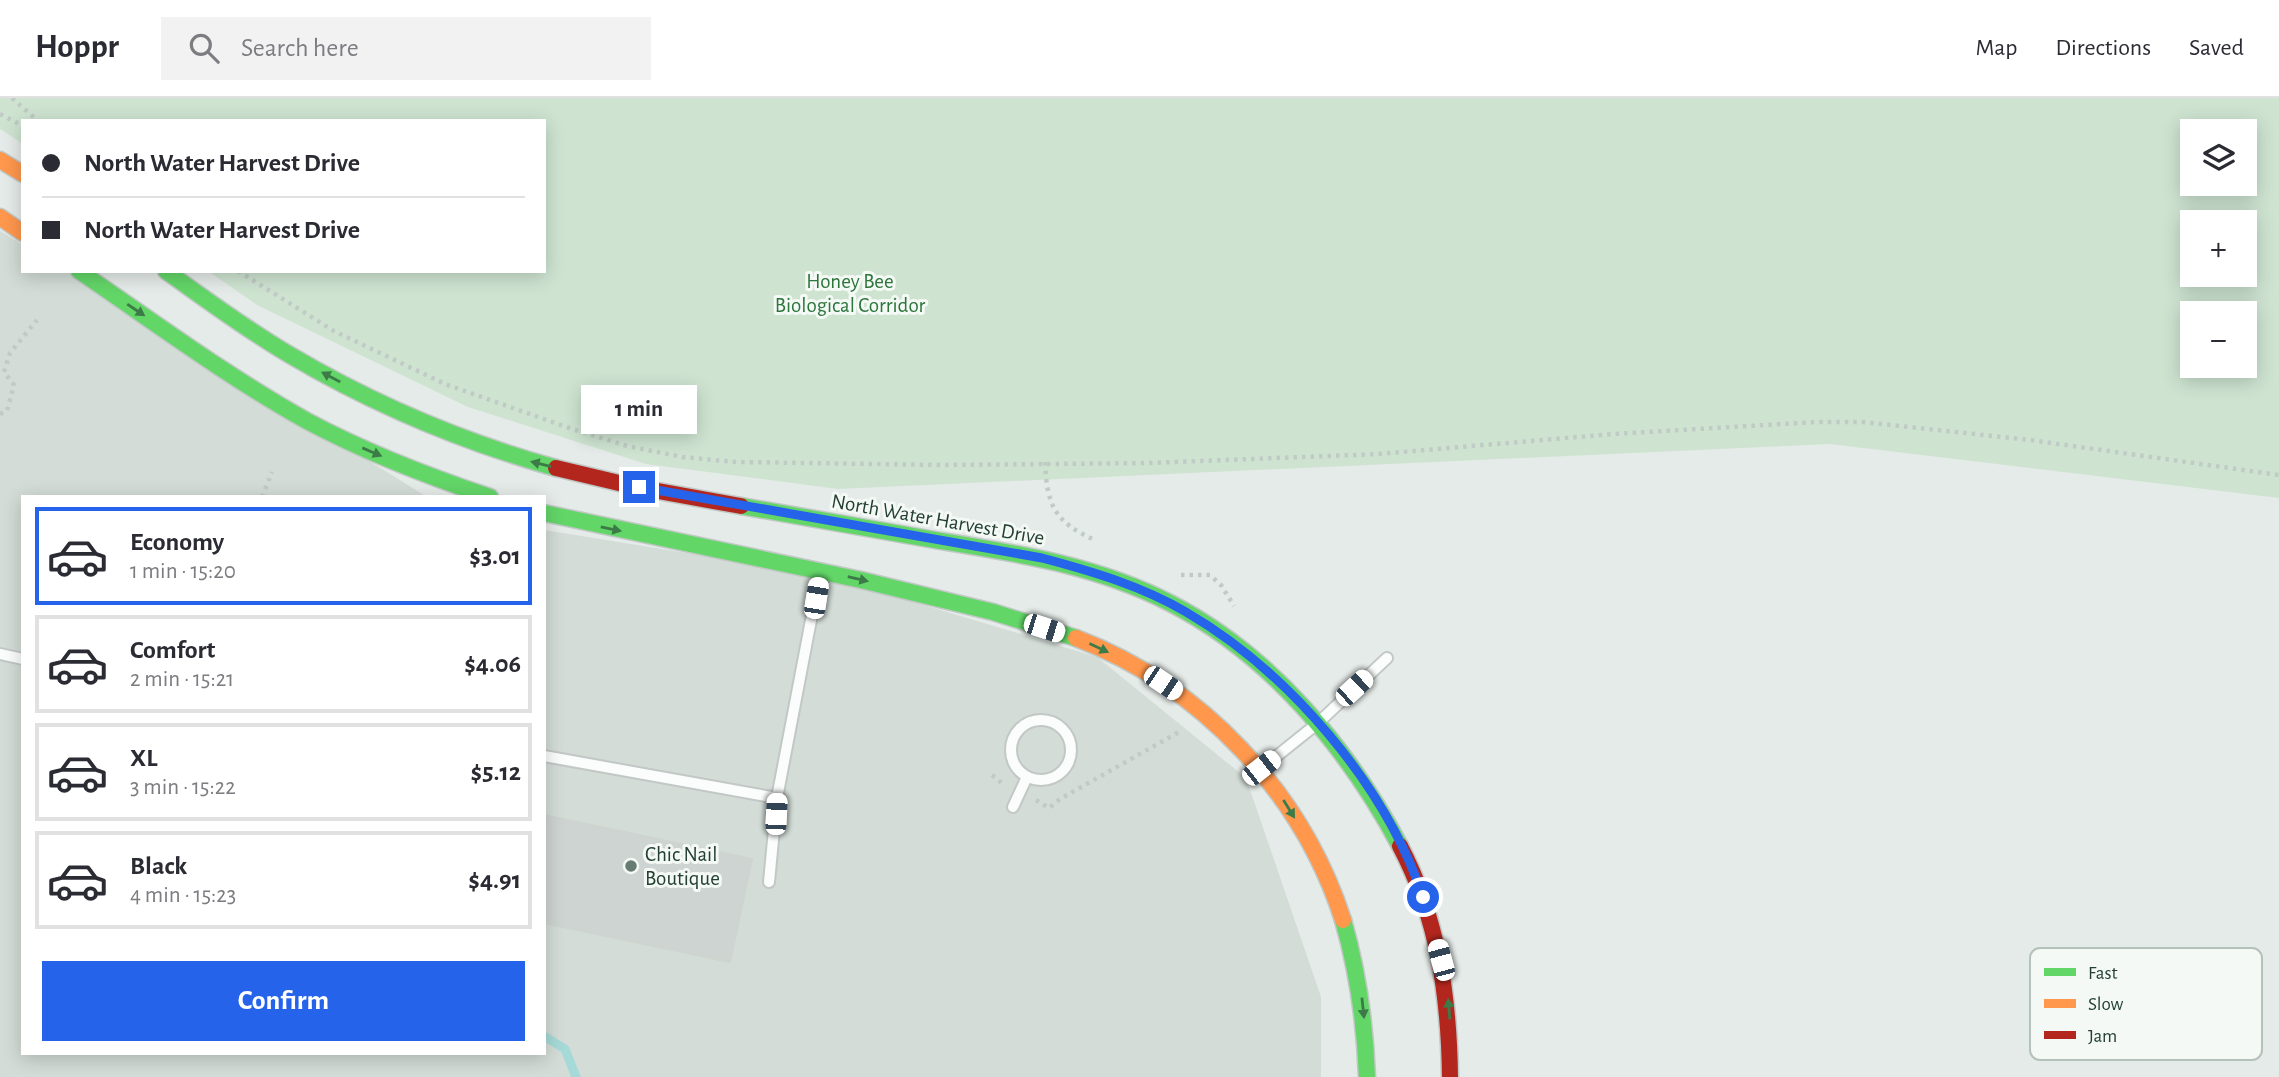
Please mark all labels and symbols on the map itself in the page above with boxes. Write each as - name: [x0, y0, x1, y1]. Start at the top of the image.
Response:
- park label: Honey Bee Biological Corridor: [775, 271, 926, 316]
- one-way arrow: [127, 303, 145, 317]
- one-way arrow: [322, 371, 341, 383]
- callout: 1 min: [581, 386, 697, 434]
- one-way arrow: [362, 447, 383, 458]
- one-way arrow: [530, 458, 552, 469]
- route end: [623, 471, 655, 503]
- street label: North Water Harvest Drive: [830, 490, 1046, 549]
- one-way arrow: [600, 523, 622, 534]
- one-way arrow: [847, 573, 869, 584]
- car: [803, 576, 830, 620]
- car: [1021, 612, 1068, 644]
- one-way arrow: [1089, 643, 1110, 654]
- car: [1140, 663, 1187, 703]
- car: [1332, 666, 1377, 710]
- car: [1238, 747, 1285, 789]
- car: [765, 792, 788, 836]
- one-way arrow: [1283, 799, 1296, 818]
- place label: Chic Nail Boutique: [645, 844, 720, 889]
- marker: Chic Nail Boutique: [623, 858, 639, 874]
- route start: [1407, 881, 1439, 913]
- car: [1426, 937, 1457, 983]
- legend: [2030, 948, 2262, 1060]
- text: Fast: [2088, 964, 2118, 983]
- text: Slow: [2088, 995, 2124, 1014]
- one-way arrow: [1358, 997, 1369, 1019]
- one-way arrow: [1443, 998, 1454, 1020]
- text: Jam: [2088, 1027, 2117, 1046]

